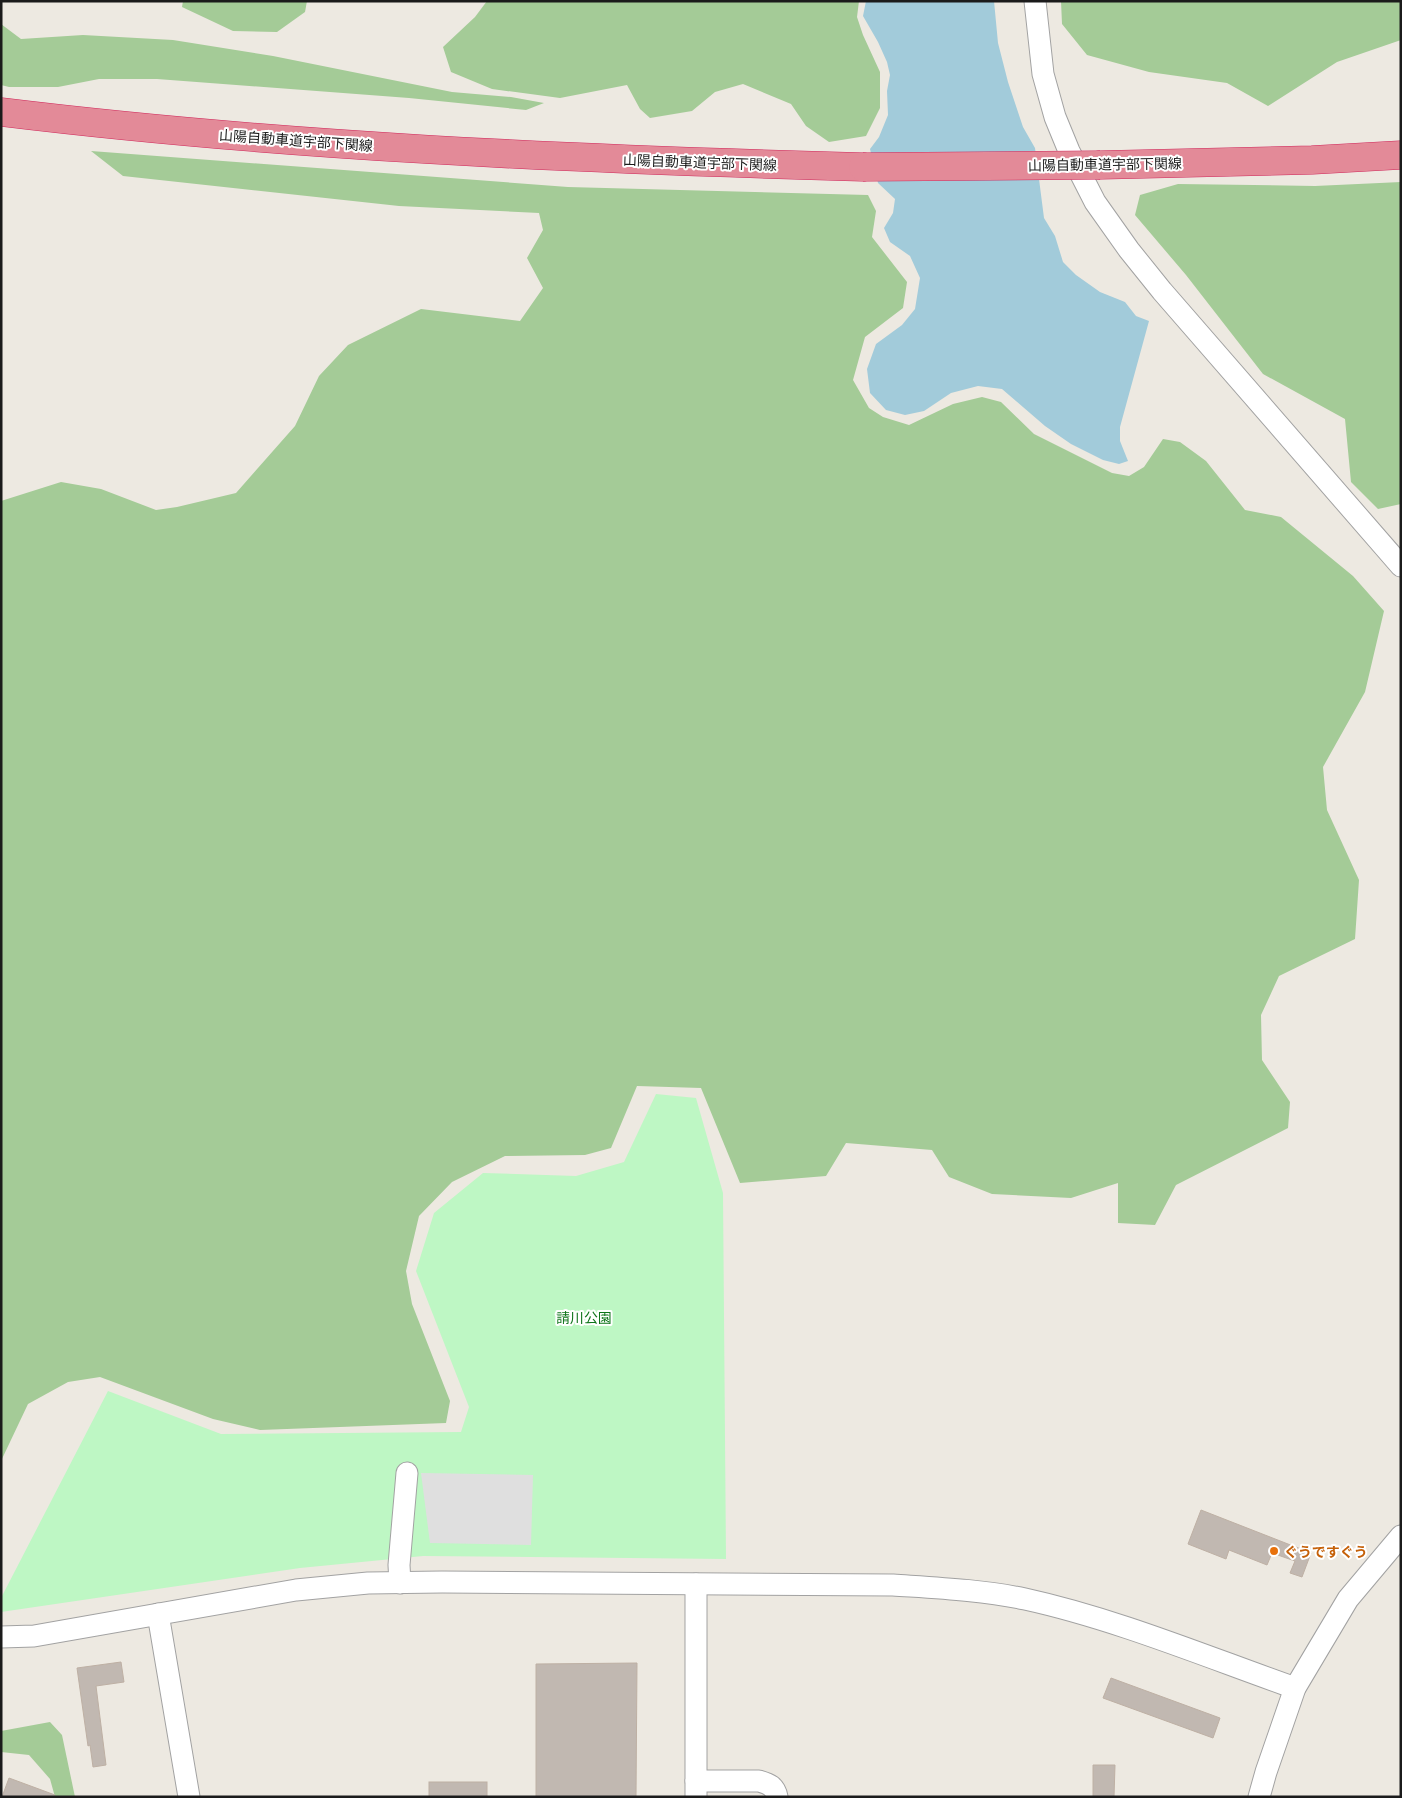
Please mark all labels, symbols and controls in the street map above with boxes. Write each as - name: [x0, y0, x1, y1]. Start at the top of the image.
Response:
- street label: 山陽自動車道宇部下関線: [219, 126, 373, 154]
- street label: 山陽自動車道宇部下関線: [623, 151, 777, 173]
- street label: 山陽自動車道宇部下関線: [1028, 154, 1182, 174]
- park label: 請川公園: [556, 1309, 612, 1326]
- place label: ぐうですぐう: [1284, 1543, 1367, 1560]
- marker: ぐうですぐう: [1268, 1545, 1280, 1557]

